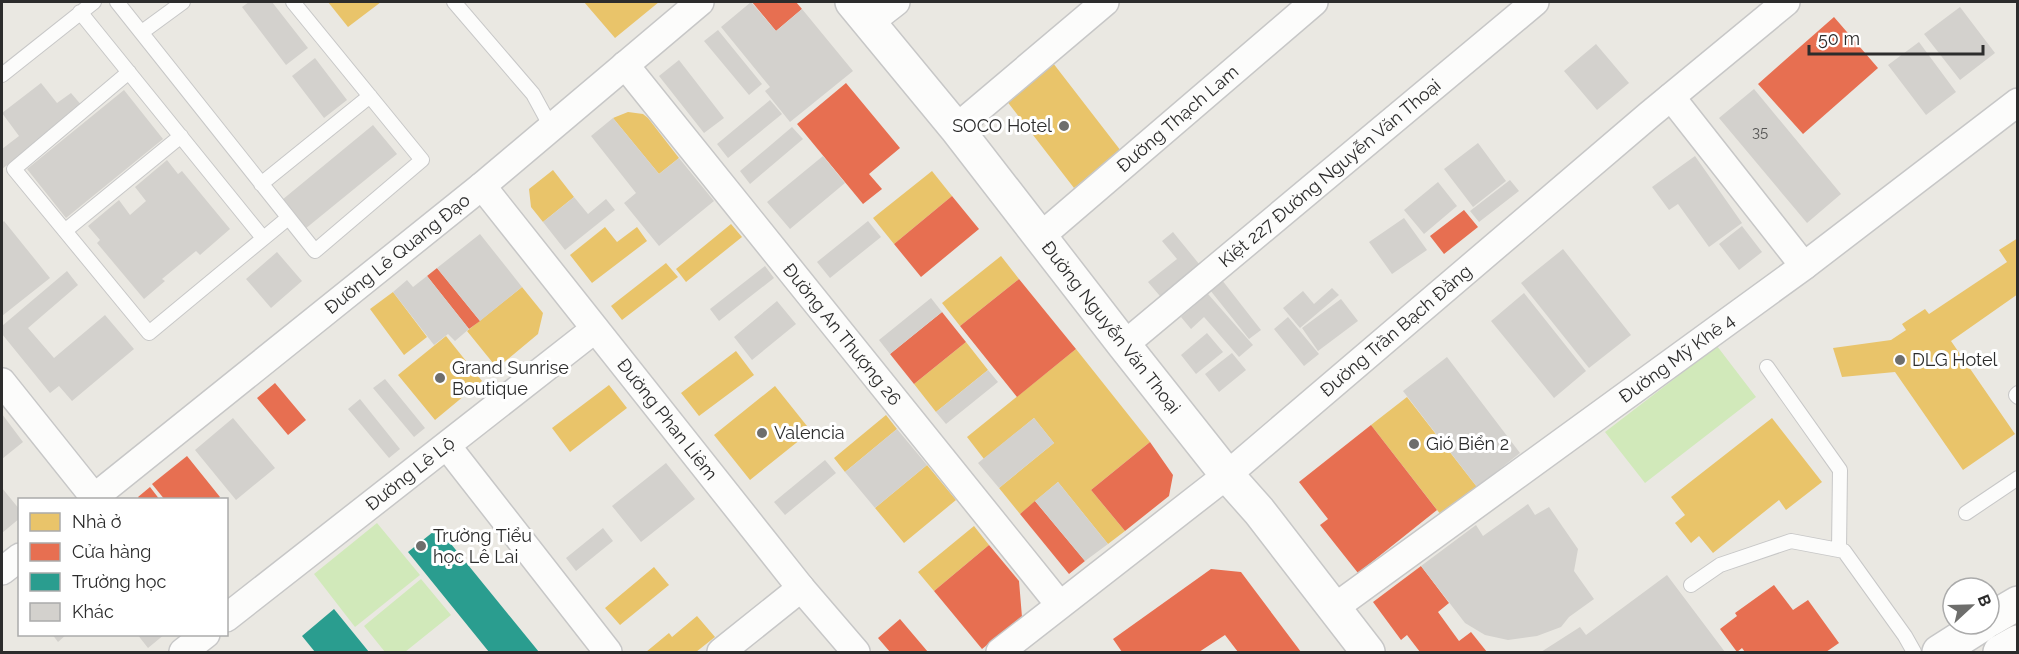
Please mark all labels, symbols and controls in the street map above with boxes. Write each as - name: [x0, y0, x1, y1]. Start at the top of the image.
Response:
- scale bar: [1809, 18, 1983, 56]
- text: 50 m: [1818, 28, 1860, 49]
- street label: Đường Thạch Lam: [1112, 61, 1242, 176]
- street label: Kiệt 227 Đường Nguyễn Văn Thoại: [1214, 74, 1445, 271]
- place label: SOCO Hotel: [952, 115, 1052, 136]
- marker: SOCO Hotel: [1057, 119, 1071, 133]
- house number: 35: [1752, 123, 1768, 141]
- street label: Đường Lê Quang Đạo: [320, 189, 474, 318]
- street label: Đường Nguyễn Văn Thoại: [1038, 237, 1185, 417]
- street label: Đường An Thượng 26: [779, 259, 906, 409]
- street label: Đường Trần Bạch Đằng: [1316, 260, 1476, 401]
- street label: Đường Mỹ Khê 4: [1615, 309, 1738, 407]
- place label: DLG Hotel: [1912, 349, 1997, 370]
- marker: DLG Hotel: [1893, 353, 1907, 367]
- street label: Đường Phan Liêm: [613, 354, 722, 484]
- place label: Grand Sunrise Boutique: [452, 357, 569, 399]
- marker: Grand Sunrise Boutique: [433, 371, 447, 385]
- place label: Valencia: [774, 422, 845, 443]
- marker: Valencia: [755, 426, 769, 440]
- street label: Đường Lê Lộ: [361, 432, 459, 515]
- place label: Gió Biển 2: [1426, 433, 1509, 454]
- marker: Gió Biển 2: [1407, 437, 1421, 451]
- legend: [18, 498, 228, 636]
- text: Nhà ở: [72, 511, 122, 532]
- place label: Trường Tiểu học Lê Lai: [433, 525, 532, 567]
- marker: Trường Tiểu học Lê Lai: [414, 539, 428, 553]
- text: Cửa hàng: [72, 541, 151, 562]
- text: Trường học: [72, 571, 166, 592]
- north arrow: [1941, 576, 2001, 636]
- text: B: [1974, 592, 1995, 609]
- text: Khác: [72, 601, 114, 622]

